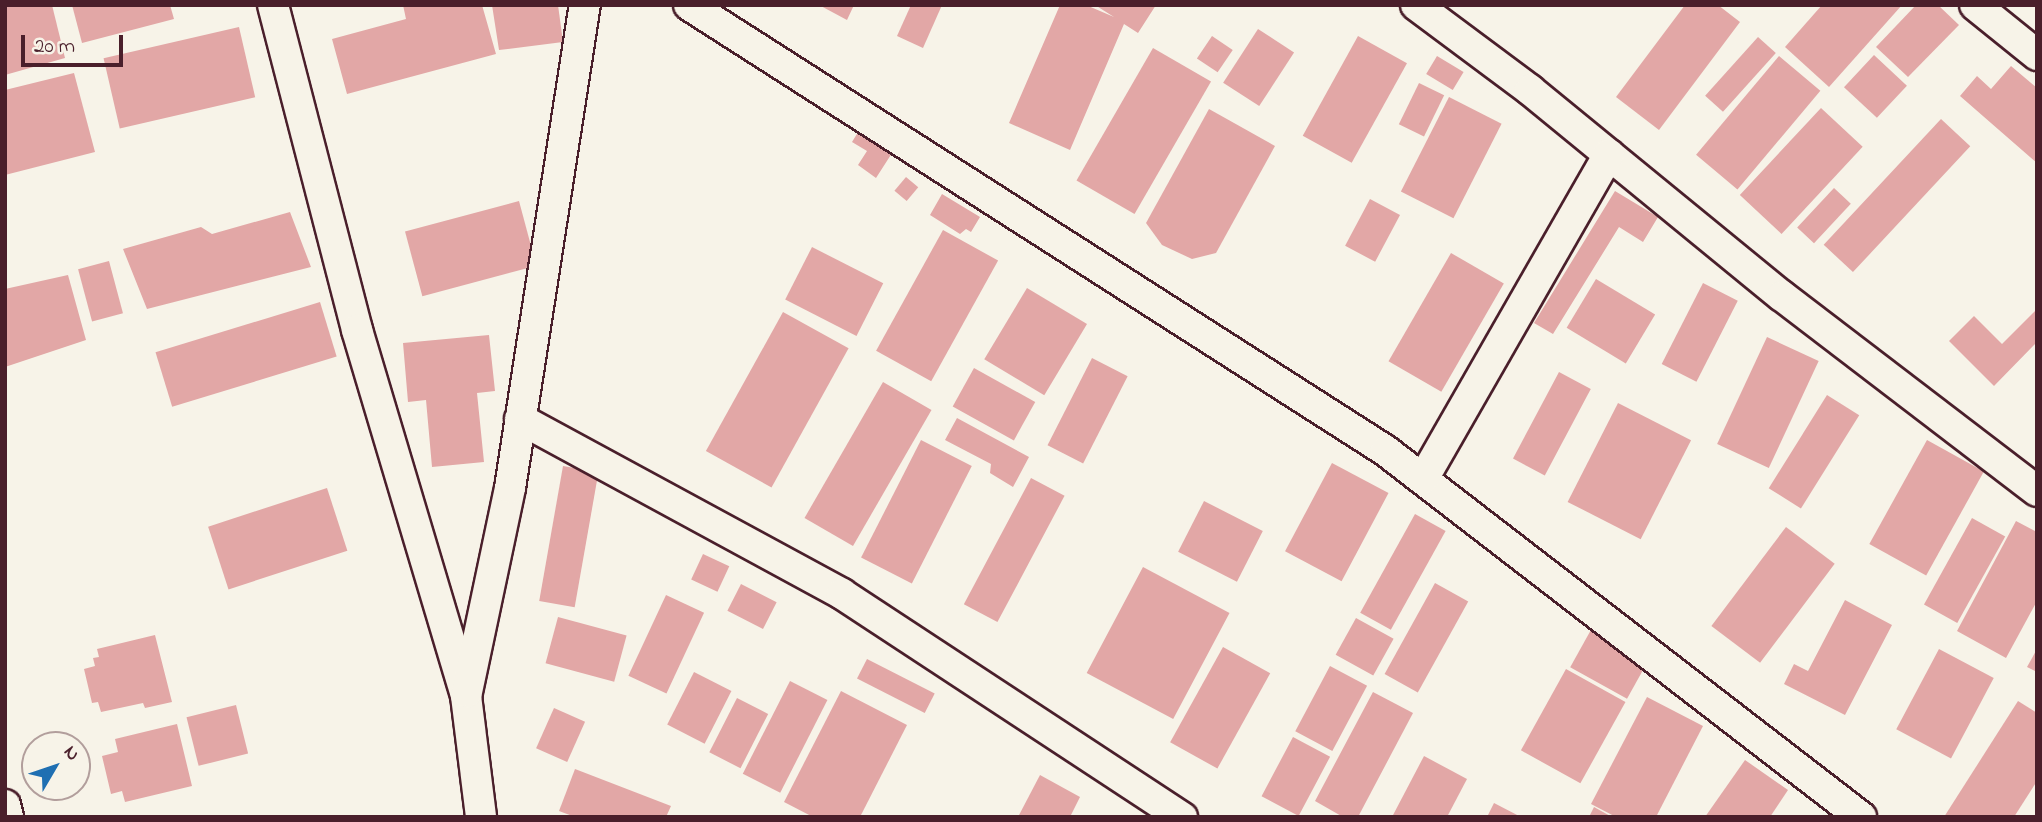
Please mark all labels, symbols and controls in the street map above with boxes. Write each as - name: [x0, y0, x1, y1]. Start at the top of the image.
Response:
- scale bar: [24, 21, 126, 65]
- text: 20 m: [34, 32, 75, 62]
- north arrow: [21, 731, 91, 801]
- text: N: [57, 740, 86, 767]

